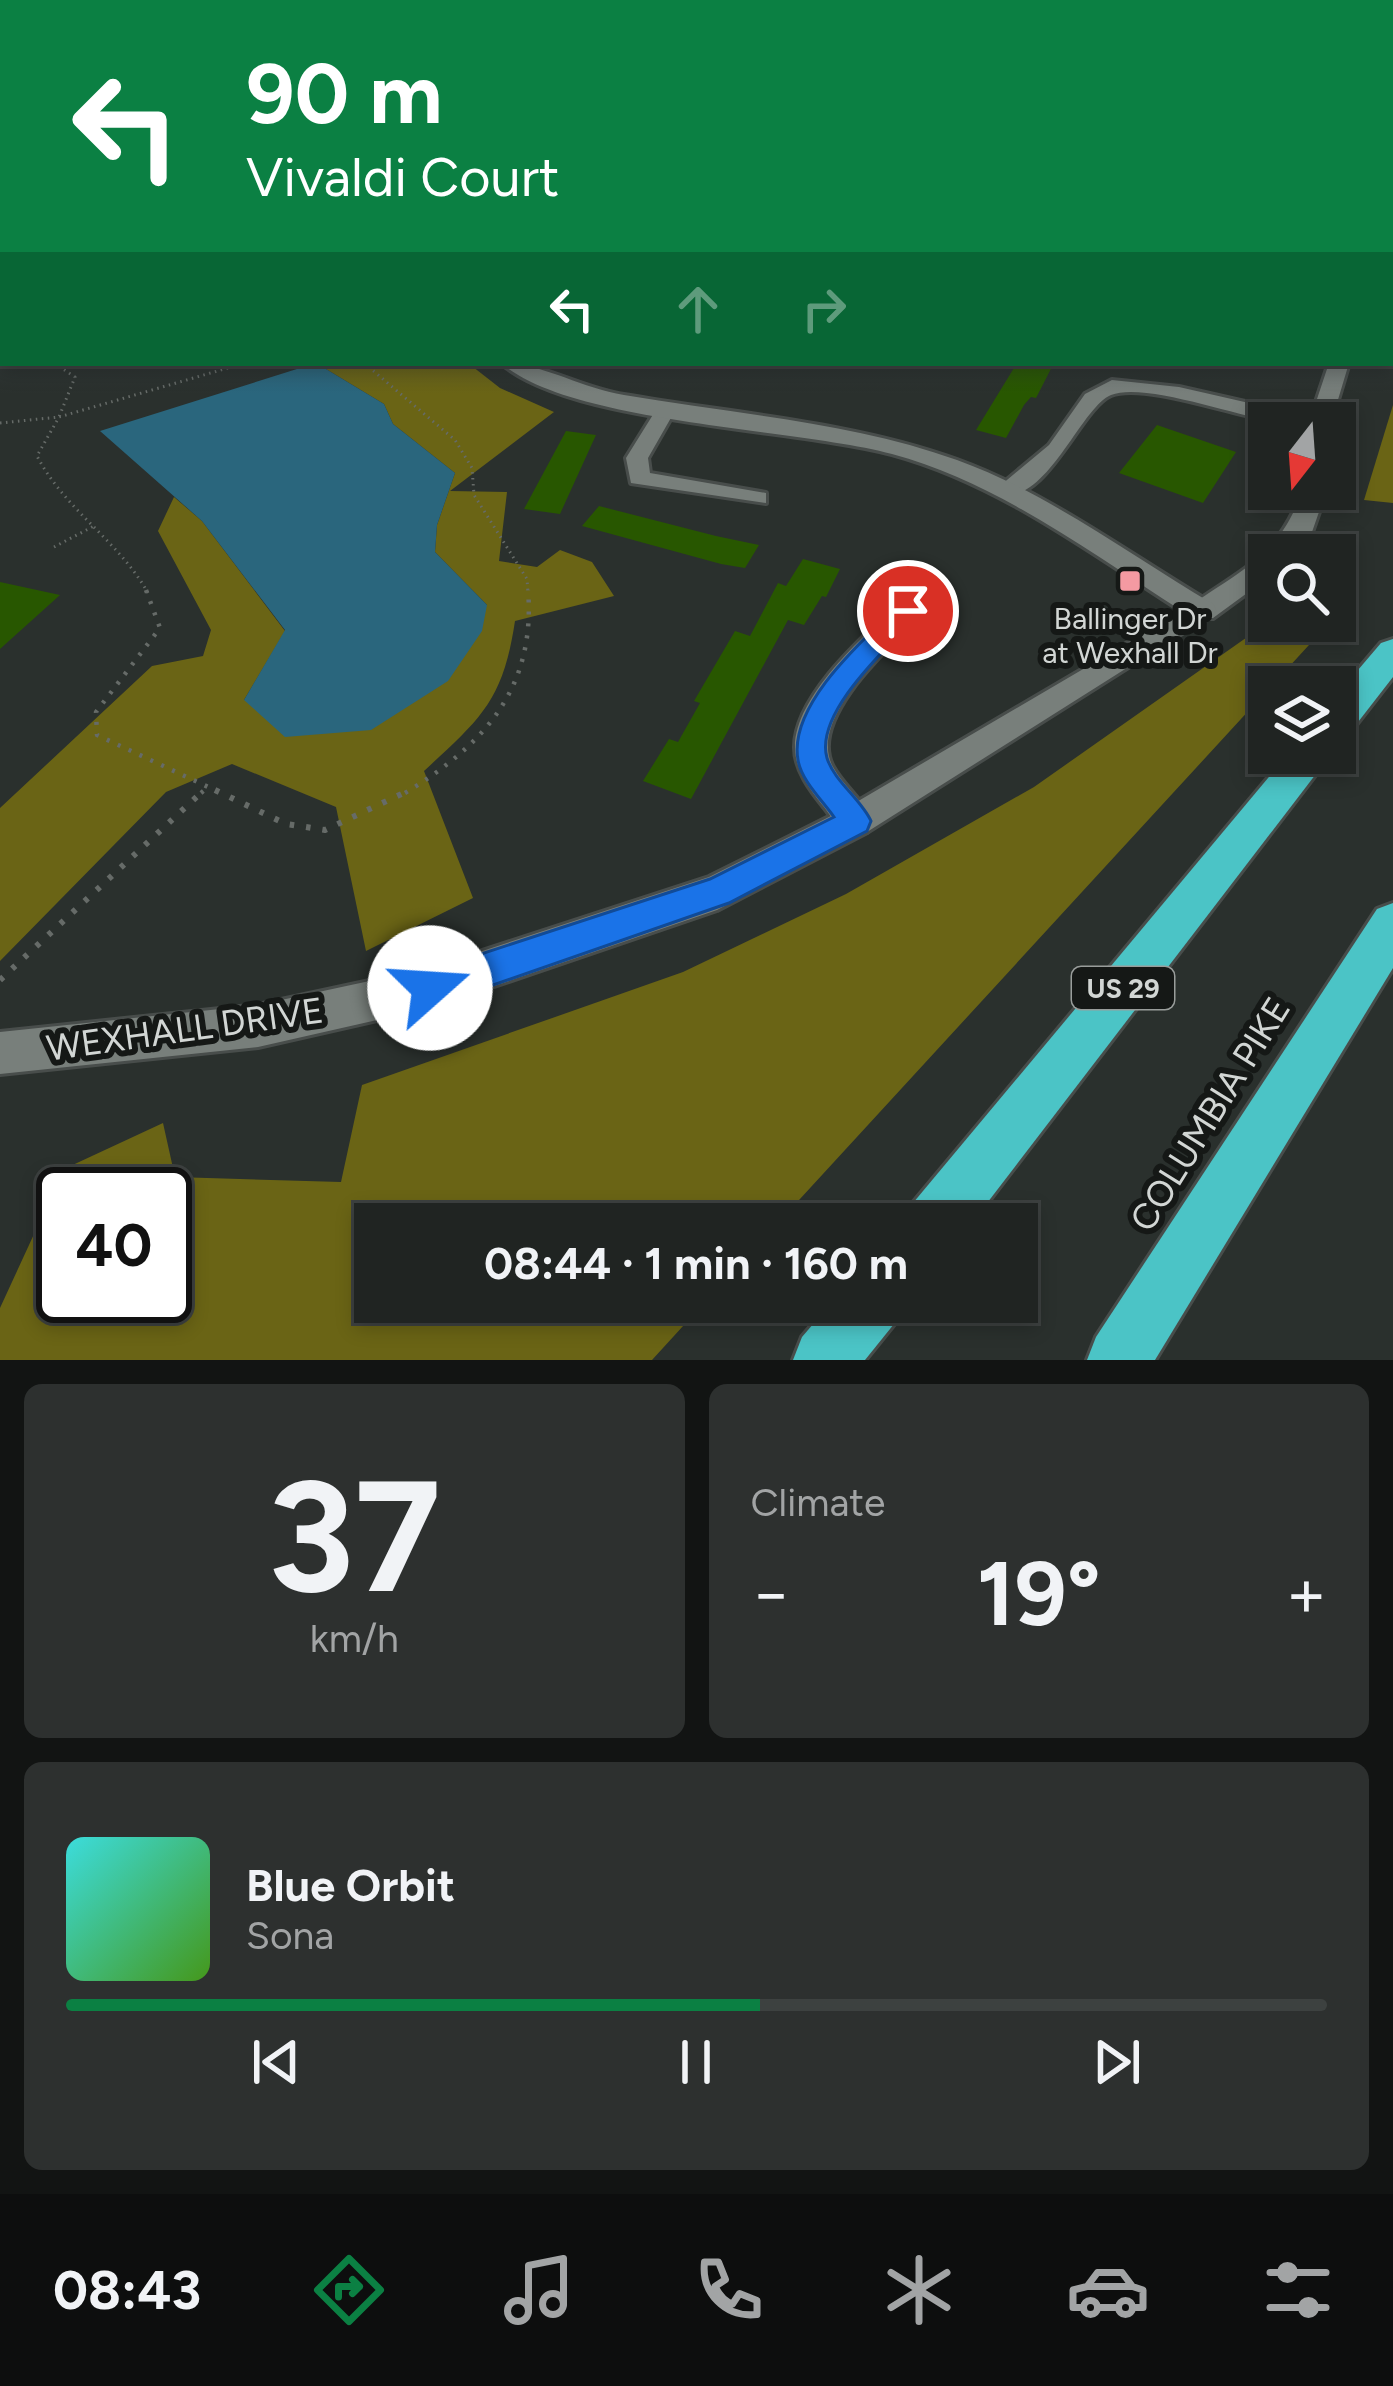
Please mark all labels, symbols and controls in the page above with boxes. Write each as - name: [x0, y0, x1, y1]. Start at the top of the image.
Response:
- text: 90 m: [246, 43, 442, 144]
- icon: left: [48, 48, 204, 204]
- text: Vivaldi Court: [246, 145, 559, 210]
- icon: left: [539, 276, 605, 342]
- icon: ahead: [665, 276, 731, 342]
- icon: right: [791, 276, 857, 342]
- north arrow: [1248, 402, 1356, 510]
- map controls: [1248, 402, 1356, 774]
- button: search: [1248, 534, 1356, 642]
- pin: [857, 560, 959, 662]
- marker: Ballinger Dr at Wexhall Dr: [1117, 568, 1143, 594]
- icon: arrive: [875, 578, 941, 644]
- place label: Ballinger Dr at Wexhall Dr: [1042, 600, 1218, 671]
- button: layers: [1248, 666, 1356, 774]
- position arrow: [367, 925, 493, 1051]
- road number: US 29: [1072, 967, 1174, 1009]
- street label: WEXHALL DRIVE: [44, 988, 326, 1070]
- street label: COLUMBIA PIKE: [1121, 989, 1299, 1239]
- speed limit sign: 40: [36, 1167, 192, 1323]
- text: 08:44 · 1 min · 160 m: [484, 1236, 908, 1290]
- text: 37: [268, 1443, 441, 1630]
- text: Climate: [751, 1479, 885, 1526]
- text: 19°: [977, 1539, 1101, 1648]
- text: −: [751, 1553, 792, 1633]
- text: +: [1286, 1553, 1327, 1633]
- text: km/h: [310, 1615, 399, 1662]
- text: Blue Orbit: [246, 1858, 455, 1912]
- text: Sona: [246, 1912, 334, 1959]
- icon: previous: [243, 2029, 309, 2095]
- icon: pause: [663, 2029, 729, 2095]
- icon: next: [1084, 2029, 1150, 2095]
- icon: directions: [307, 2248, 391, 2332]
- icon: music: [497, 2248, 581, 2332]
- icon: phone: [687, 2248, 771, 2332]
- icon: climate: [877, 2248, 961, 2332]
- icon: car: [1066, 2248, 1150, 2332]
- icon: filters: [1256, 2248, 1340, 2332]
- text: 08:43: [53, 2258, 201, 2323]

